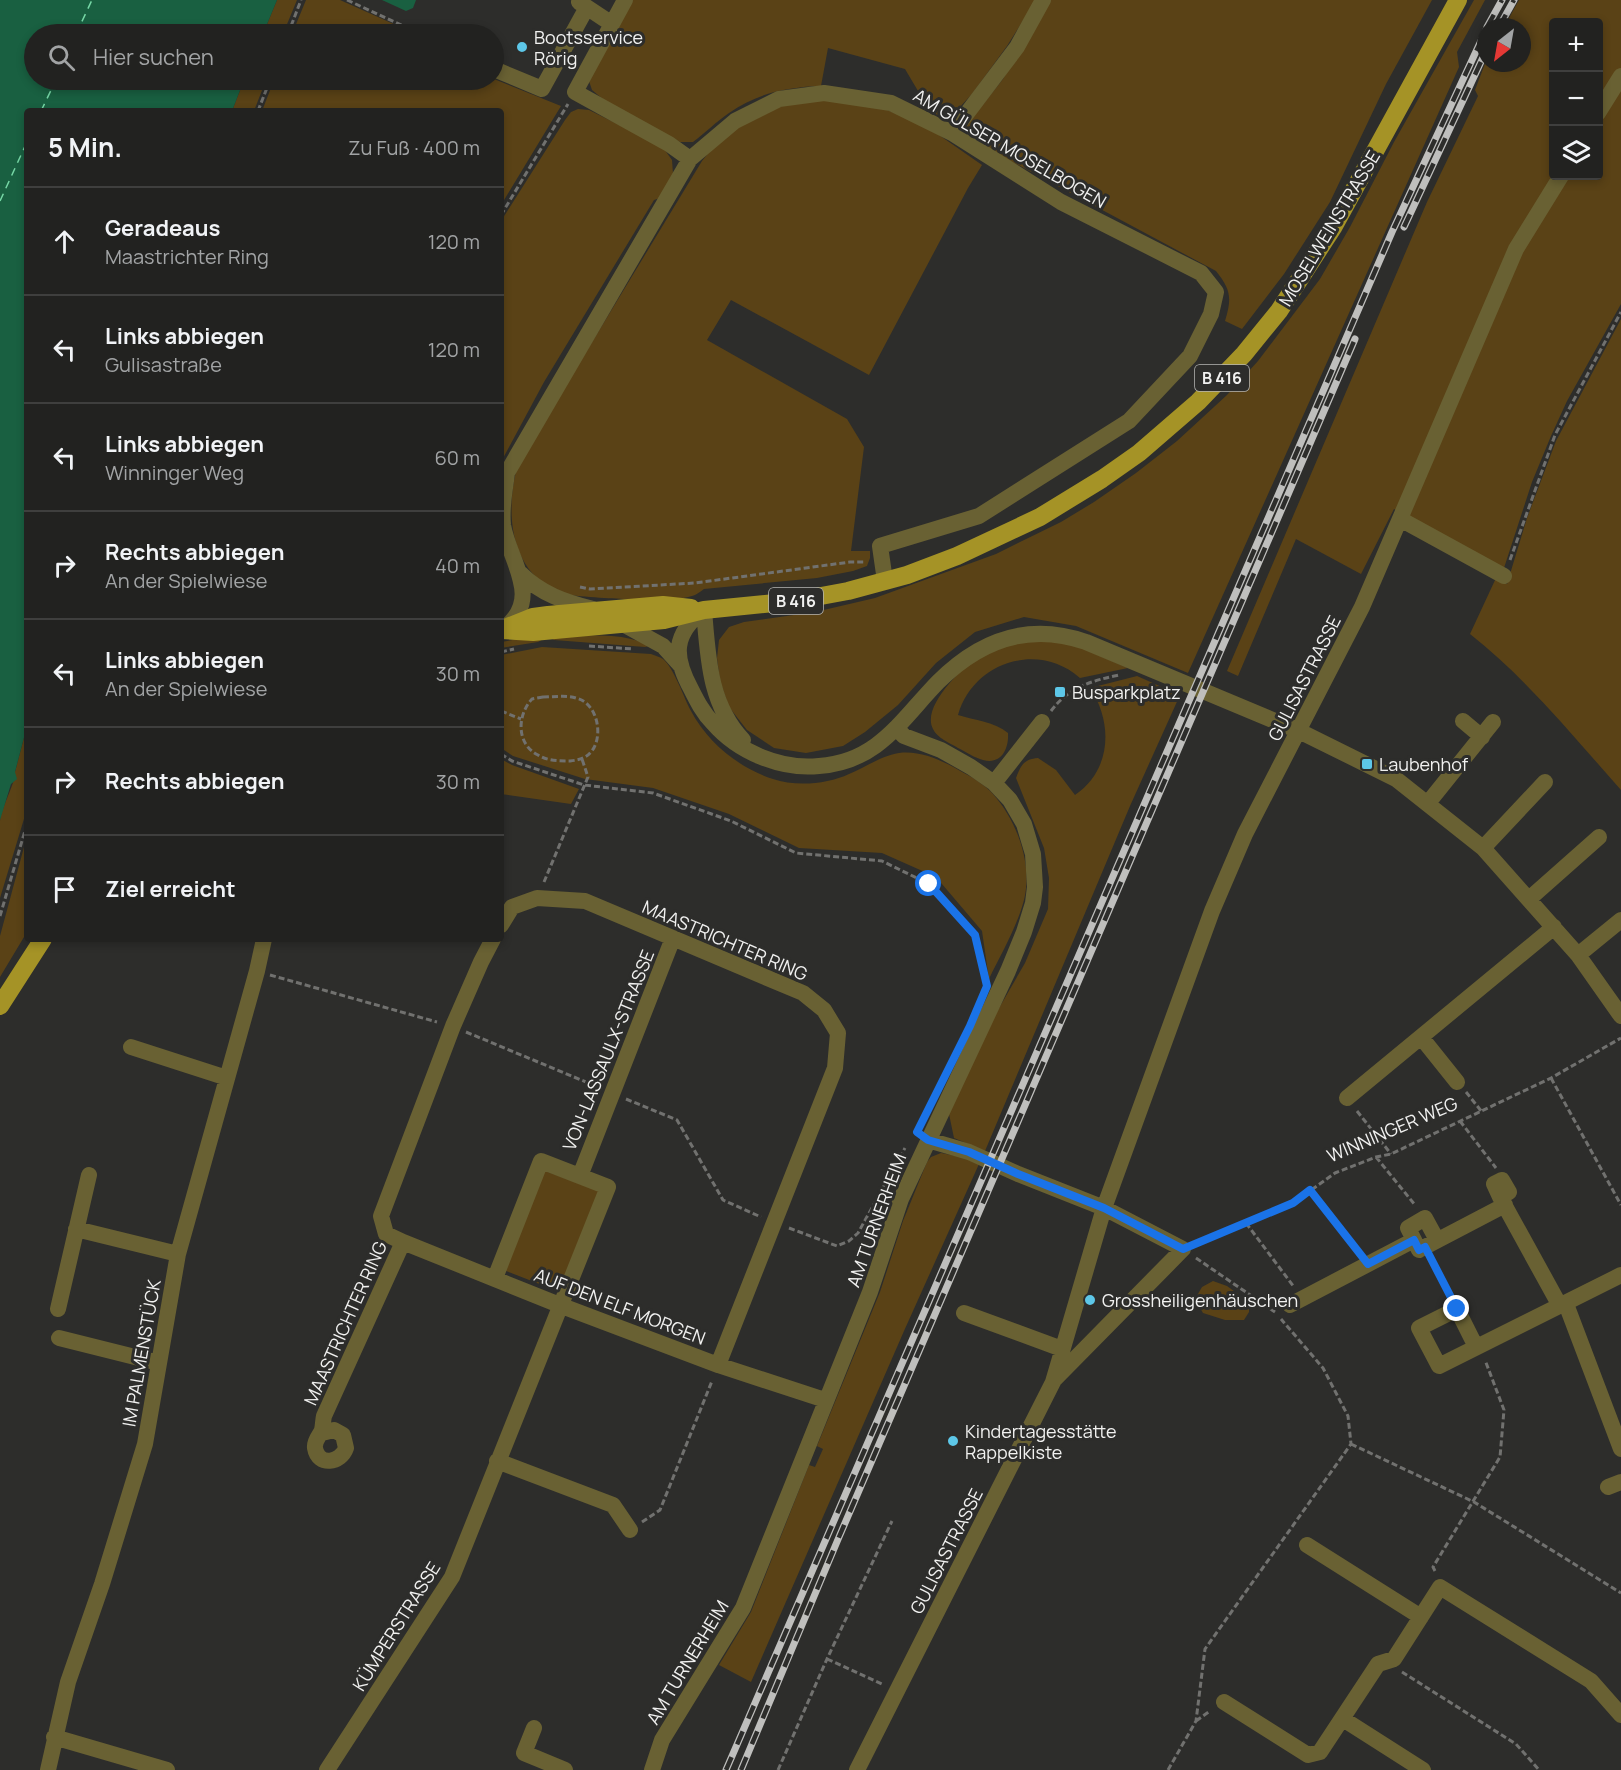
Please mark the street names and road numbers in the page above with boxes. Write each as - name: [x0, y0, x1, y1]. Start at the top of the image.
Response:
- street label: AM GÜLSER MOSELBOGEN: [909, 83, 1111, 213]
- street label: MOSELWEINSTRASSE: [1273, 146, 1385, 310]
- road number: B 416: [1195, 365, 1249, 391]
- road number: B 416: [769, 588, 823, 614]
- street label: GULISASTRASSE: [1262, 611, 1346, 745]
- street label: MAASTRICHTER RING: [639, 894, 812, 986]
- street label: VON-LASSAULX-STRASSE: [557, 946, 659, 1154]
- street label: WINNINGER WEG: [1323, 1091, 1461, 1167]
- street label: AM TURNERHEIM: [841, 1150, 911, 1290]
- street label: MAASTRICHTER RING: [298, 1237, 392, 1409]
- street label: AUF DEN ELF MORGEN: [531, 1262, 709, 1350]
- street label: IM PALMENSTÜCK: [116, 1277, 166, 1429]
- street label: GULISASTRASSE: [904, 1484, 988, 1618]
- street label: KÜMPERSTRASSE: [347, 1557, 445, 1695]
- street label: AM TURNERHEIM: [640, 1596, 734, 1728]

